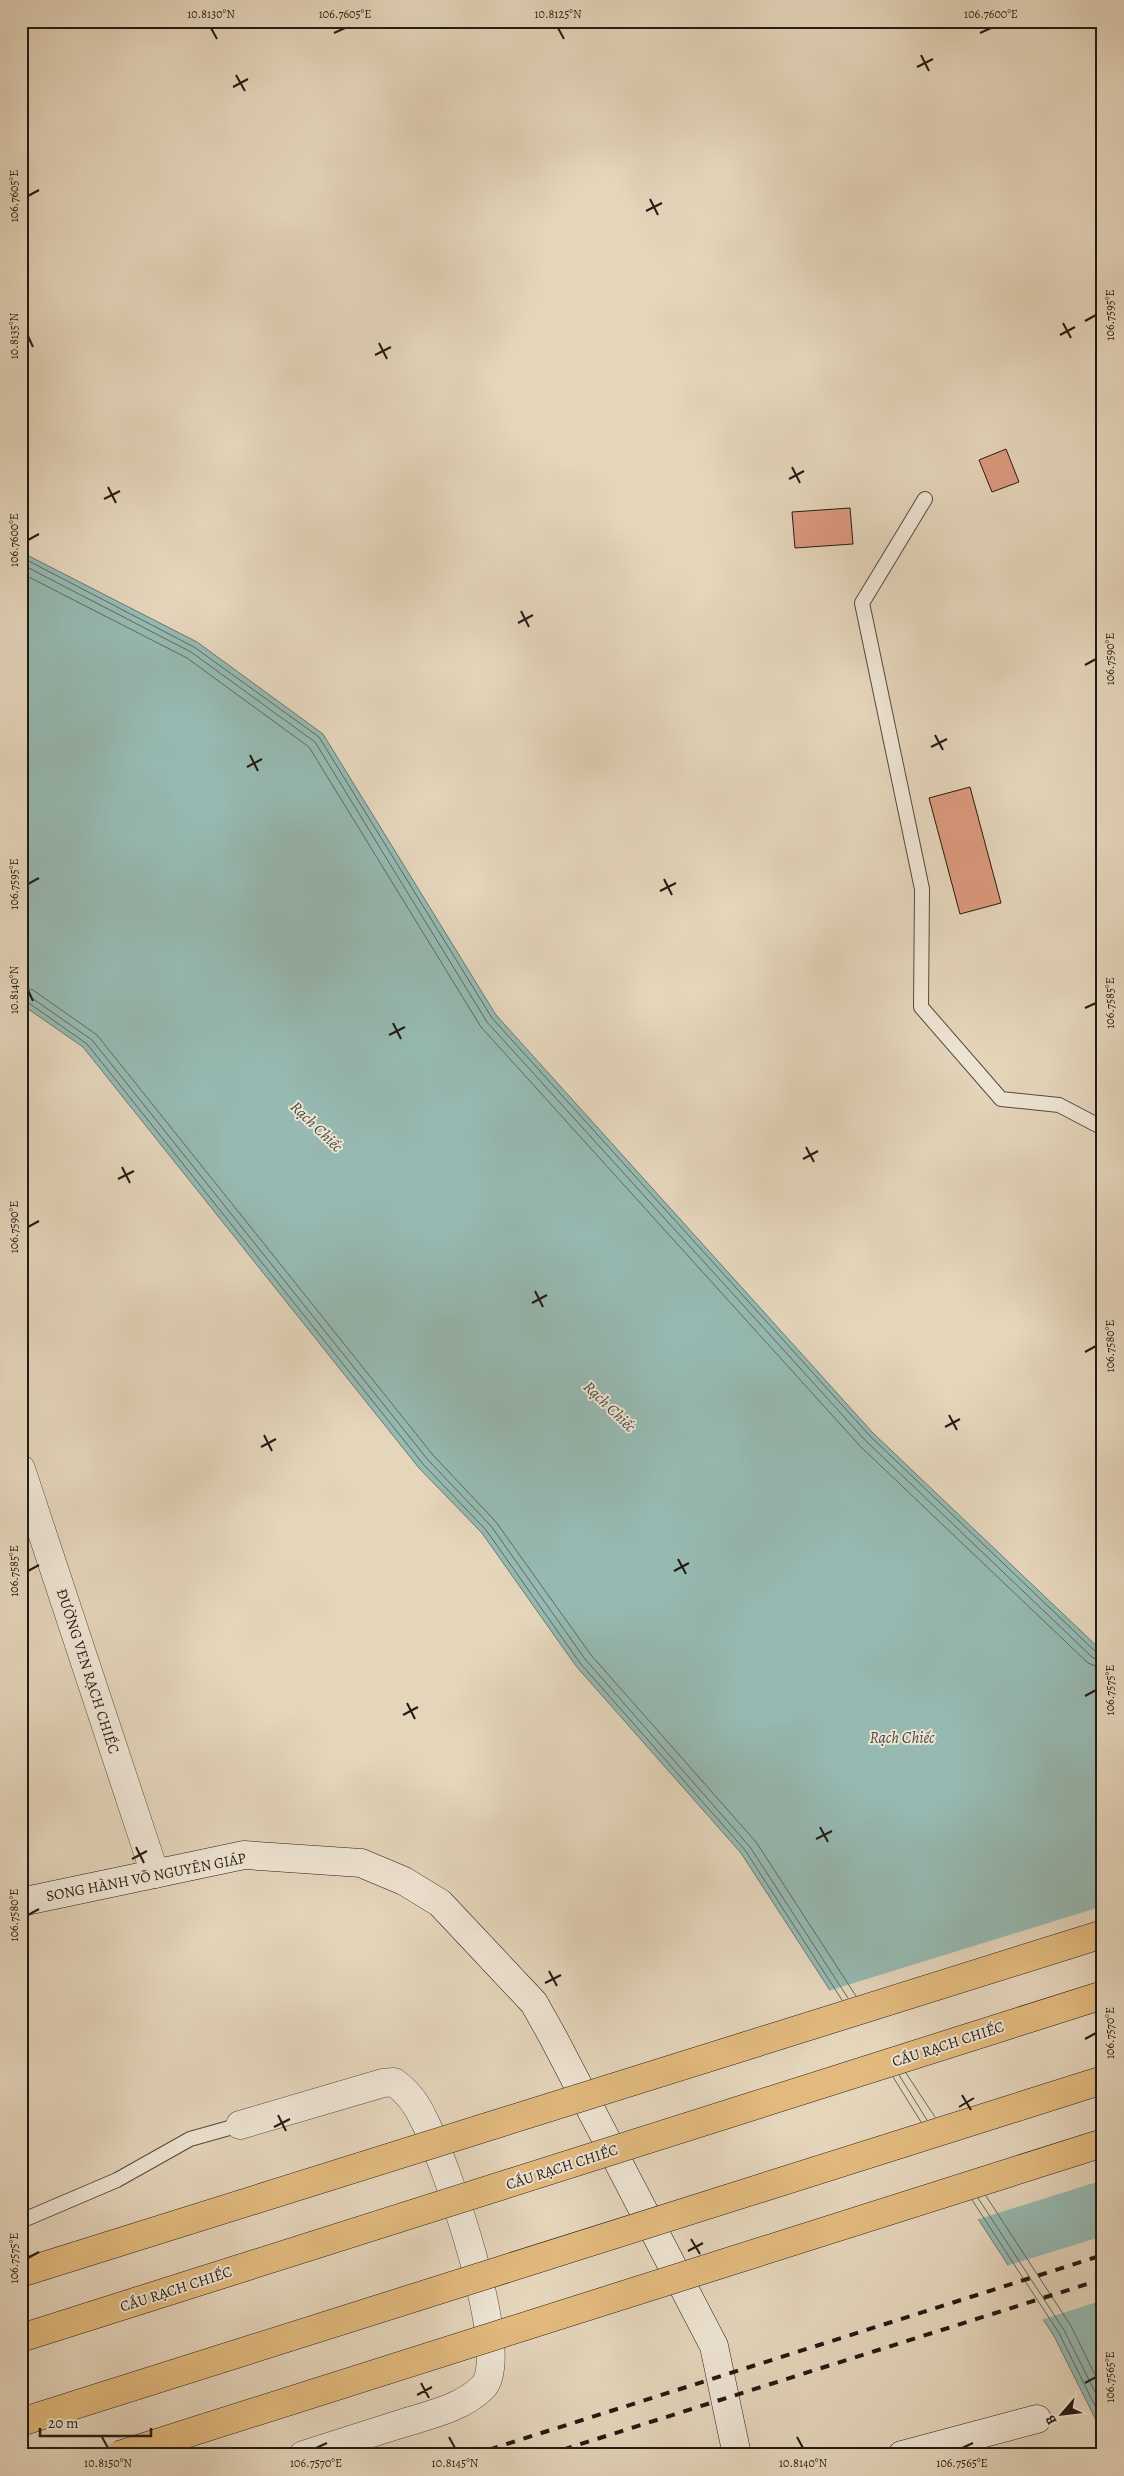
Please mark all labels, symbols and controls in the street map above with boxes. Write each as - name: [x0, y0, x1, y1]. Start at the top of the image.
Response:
- text: 10.8130°N: [187, 6, 235, 22]
- text: 106.7605°E: [319, 6, 371, 22]
- text: 10.8125°N: [534, 6, 582, 22]
- text: 106.7600°E: [964, 6, 1018, 22]
- text: 106.7605°E: [6, 170, 22, 222]
- text: 106.7595°E: [1102, 289, 1118, 341]
- text: 10.8135°N: [6, 312, 22, 359]
- text: 106.7600°E: [6, 513, 22, 567]
- text: 106.7590°E: [1102, 633, 1118, 685]
- text: 106.7595°E: [6, 858, 22, 910]
- text: 10.8140°N: [6, 966, 22, 1014]
- text: 106.7585°E: [1102, 977, 1118, 1029]
- water label: Rạch Chiếc: [285, 1096, 348, 1157]
- text: 106.7590°E: [6, 1201, 22, 1253]
- text: 106.7580°E: [1102, 1320, 1118, 1372]
- water label: Rạch Chiếc: [578, 1376, 641, 1437]
- text: 106.7585°E: [6, 1545, 22, 1597]
- street label: ĐƯỜNG VEN RẠCH CHIẾC: [52, 1586, 124, 1756]
- text: 106.7575°E: [1102, 1665, 1118, 1715]
- water label: Rạch Chiếc: [870, 1727, 935, 1749]
- street label: SONG HÀNH VÕ NGUYÊN GIÁP: [44, 1848, 248, 1906]
- text: 106.7580°E: [6, 1889, 22, 1941]
- text: 106.7570°E: [1102, 2007, 1118, 2059]
- street label: CẦU RẠCH CHIẾC: [889, 2016, 1007, 2072]
- street label: CẦU RẠCH CHIẾC: [503, 2139, 621, 2195]
- text: 106.7575°E: [6, 2233, 22, 2283]
- street label: CẦU RẠCH CHIẾC: [117, 2261, 235, 2317]
- text: 106.7565°E: [1102, 2351, 1118, 2403]
- north arrow: [1036, 2388, 1086, 2438]
- scale bar: [40, 2406, 151, 2438]
- text: B: [1040, 2411, 1061, 2428]
- text: 20 m: [48, 2413, 79, 2433]
- text: 10.8150°N: [84, 2455, 132, 2471]
- text: 106.7570°E: [290, 2455, 342, 2471]
- text: 10.8145°N: [432, 2455, 479, 2471]
- text: 10.8140°N: [779, 2455, 827, 2471]
- text: 106.7565°E: [936, 2455, 988, 2471]

